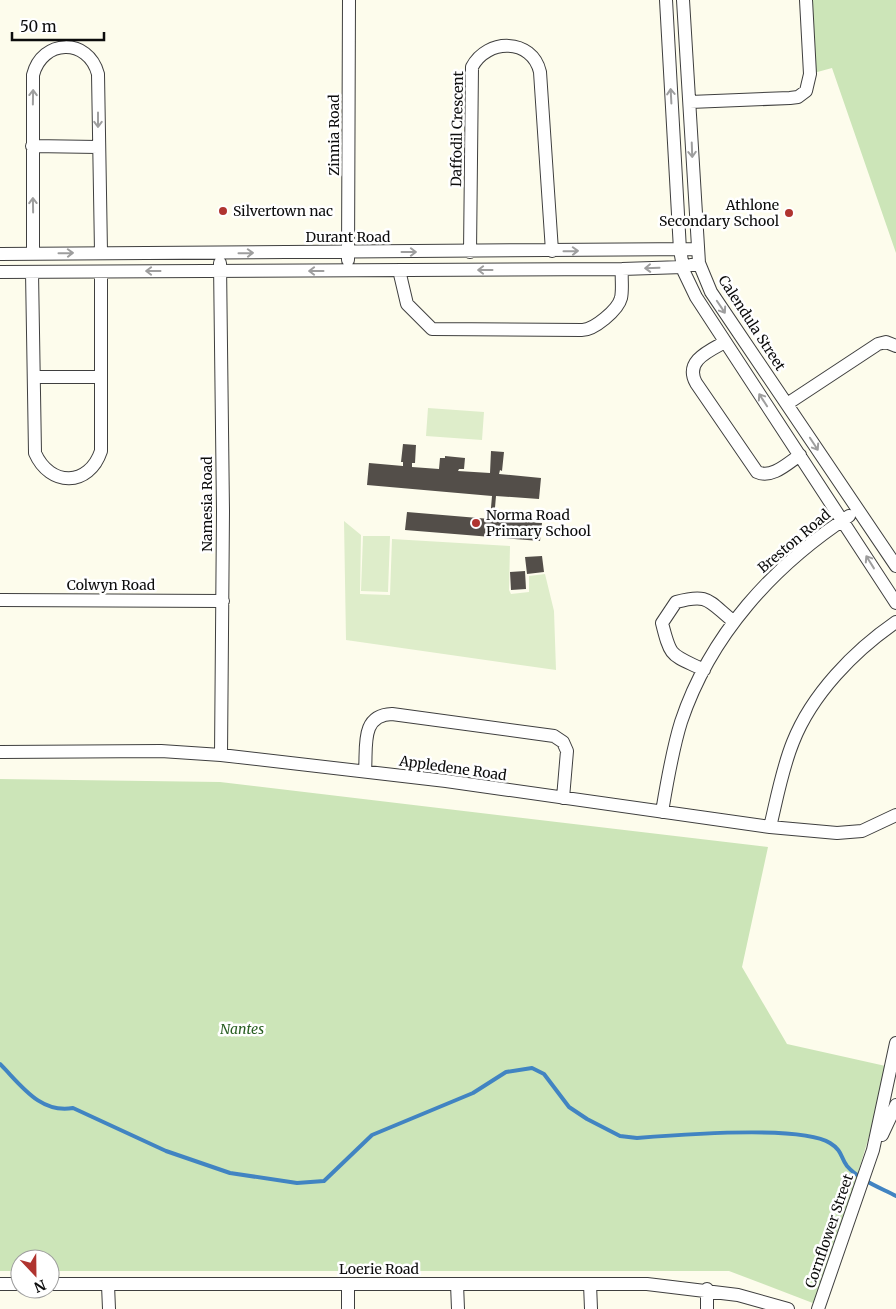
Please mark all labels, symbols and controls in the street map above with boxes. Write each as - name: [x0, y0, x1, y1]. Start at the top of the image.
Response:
- scale bar: [12, 10, 105, 42]
- text: 50 m: [20, 17, 57, 36]
- street label: Daffodil Crescent: [447, 70, 467, 187]
- one-way arrow: [28, 89, 38, 106]
- one-way arrow: [666, 89, 675, 105]
- street label: Zinnia Road: [325, 94, 343, 176]
- one-way arrow: [93, 112, 103, 128]
- one-way arrow: [687, 142, 697, 158]
- place label: Athlone Secondary School: [659, 196, 780, 230]
- one-way arrow: [28, 197, 37, 213]
- place label: Silvertown nac: [233, 202, 333, 220]
- marker: Silvertown nac: [217, 205, 229, 217]
- marker: Athlone Secondary School: [783, 207, 795, 219]
- street label: Durant Road: [306, 228, 391, 246]
- one-way arrow: [562, 246, 579, 256]
- one-way arrow: [400, 247, 416, 257]
- one-way arrow: [58, 248, 74, 258]
- one-way arrow: [238, 248, 254, 258]
- one-way arrow: [644, 263, 660, 273]
- one-way arrow: [478, 265, 494, 275]
- one-way arrow: [145, 266, 162, 276]
- one-way arrow: [308, 266, 324, 275]
- street label: Calendula Street: [714, 272, 790, 375]
- one-way arrow: [716, 300, 726, 314]
- one-way arrow: [758, 393, 768, 407]
- one-way arrow: [809, 437, 819, 451]
- street label: Namesia Road: [198, 456, 216, 552]
- street label: Breston Road: [754, 505, 834, 577]
- place label: Norma Road Primary School: [486, 506, 591, 540]
- marker: Norma Road Primary School: [470, 517, 482, 529]
- one-way arrow: [865, 555, 875, 569]
- street label: Colwyn Road: [67, 576, 156, 594]
- street label: Appledene Road: [397, 751, 508, 785]
- park label: Nantes: [220, 1020, 264, 1038]
- street label: Cornflower Street: [801, 1171, 857, 1290]
- north arrow: [10, 1249, 60, 1299]
- street label: Loerie Road: [339, 1260, 420, 1278]
- text: N: [31, 1276, 48, 1296]

